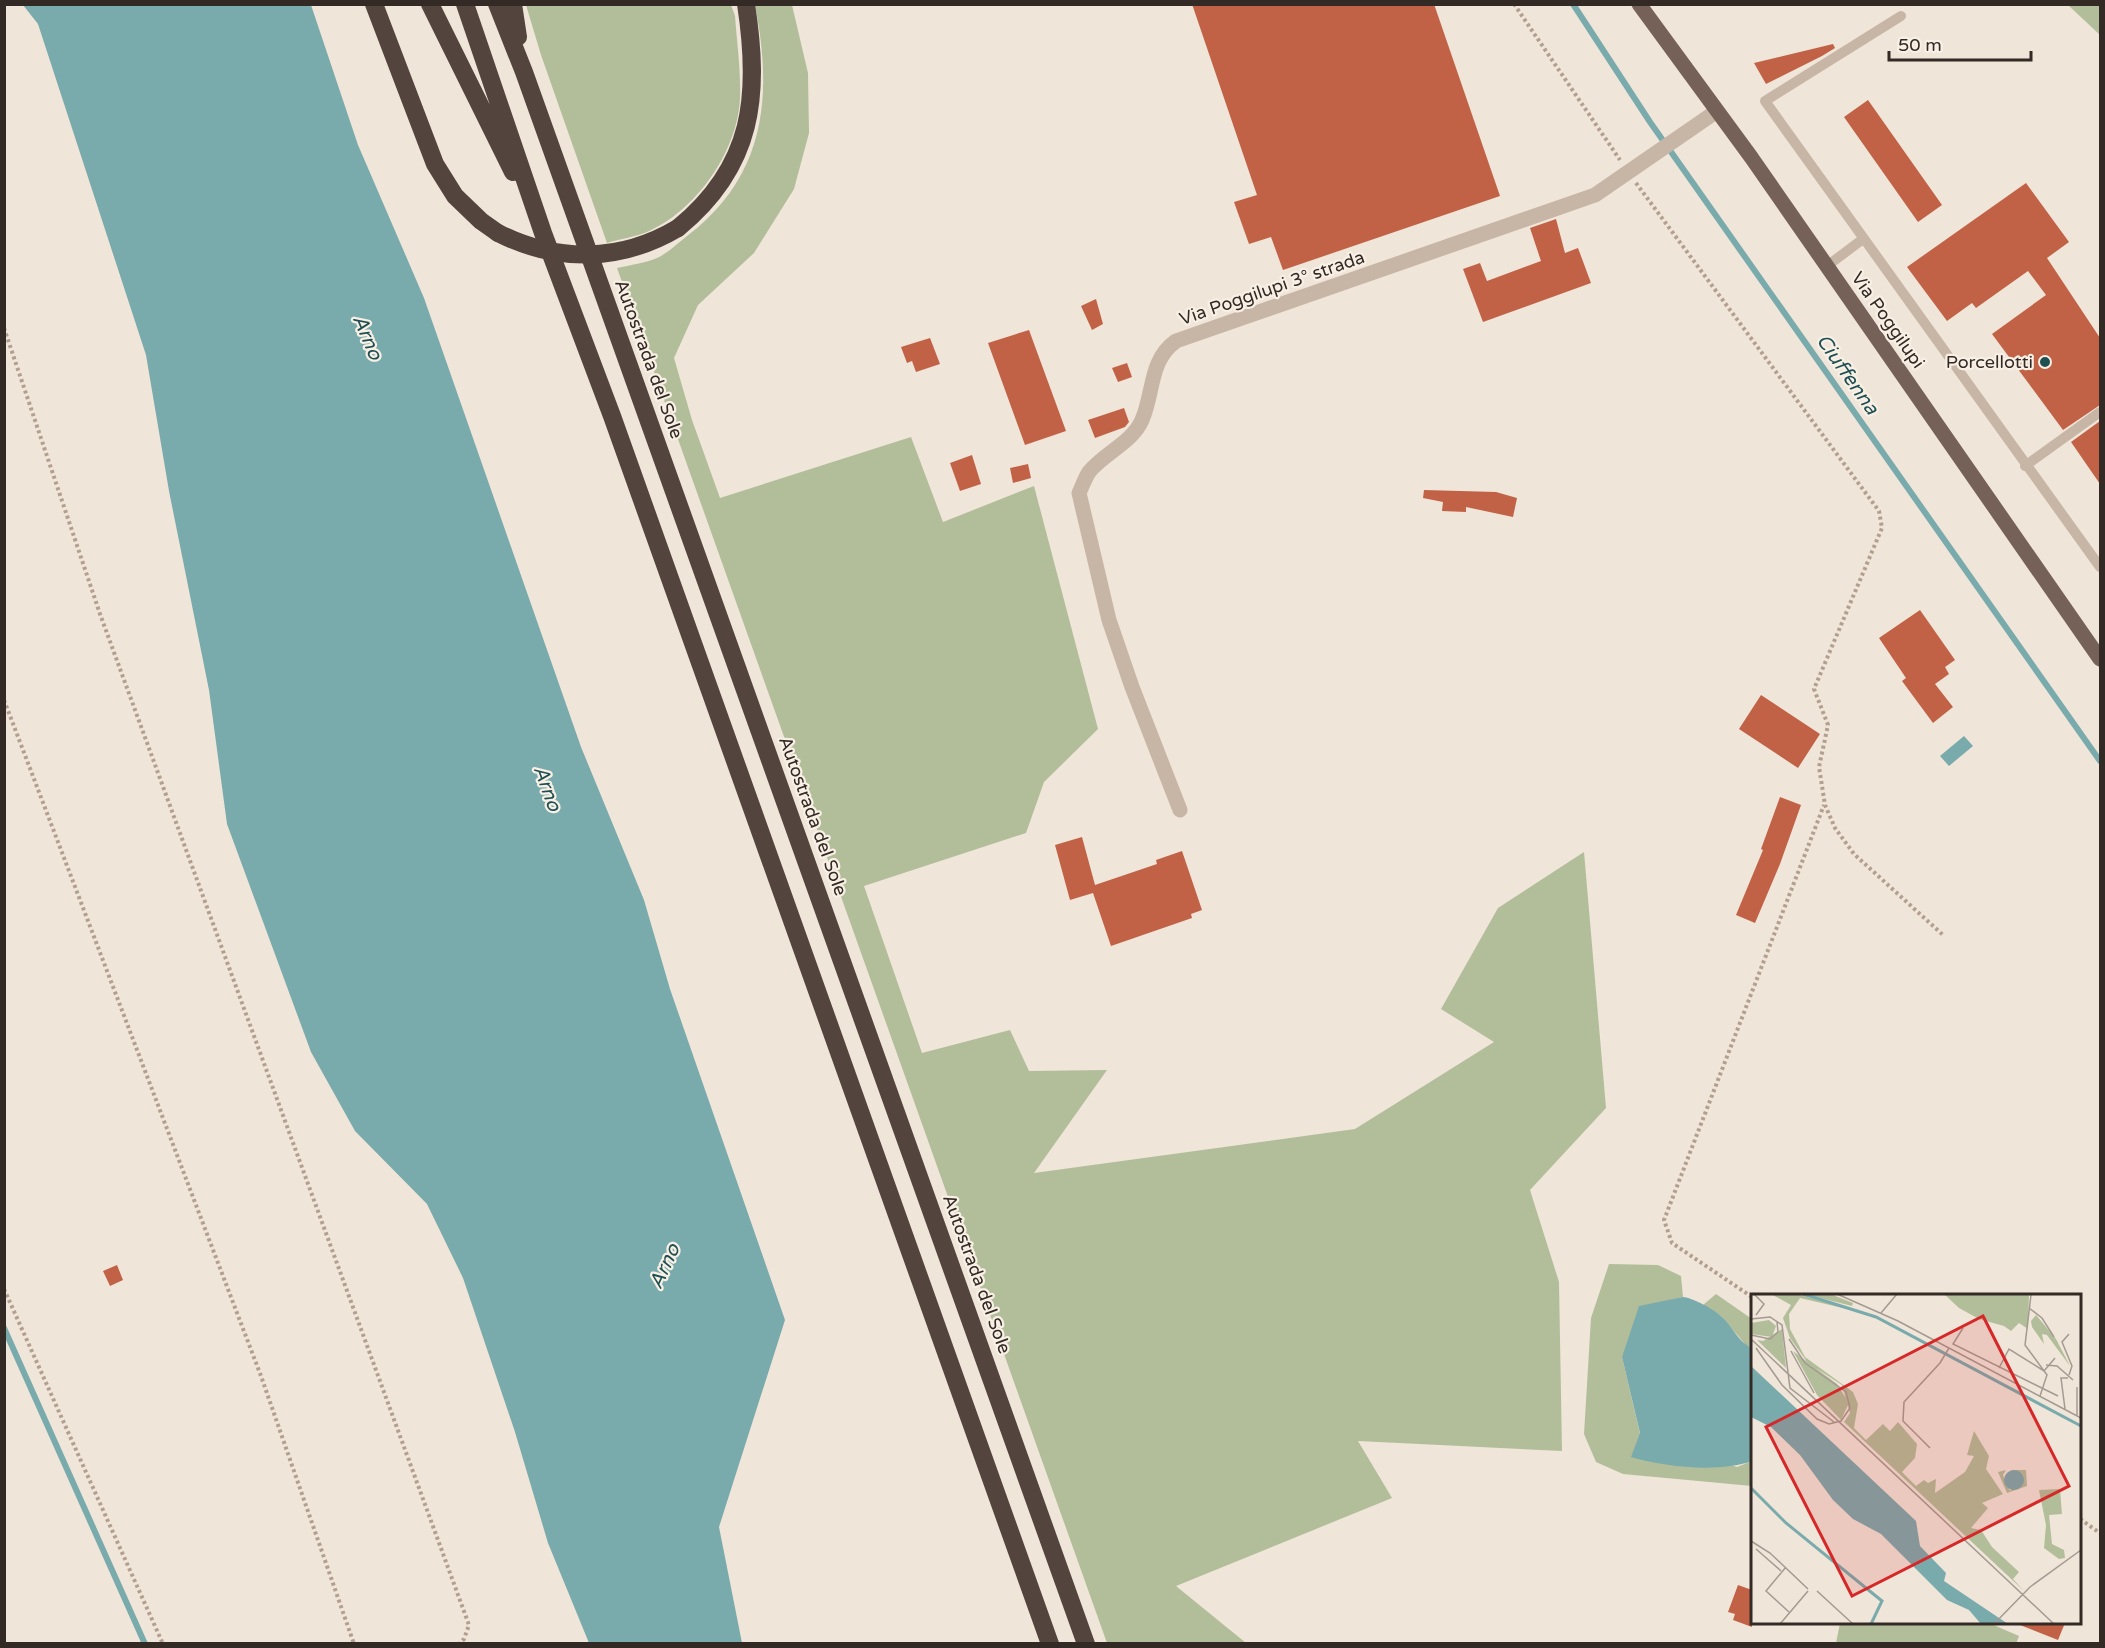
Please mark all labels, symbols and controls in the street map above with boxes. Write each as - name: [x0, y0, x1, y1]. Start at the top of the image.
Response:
- scale bar: [1889, 24, 2032, 62]
- text: 50 m: [1898, 34, 1942, 56]
- street label: Via Poggilupi 3° strada: [1177, 246, 1367, 330]
- street label: Via Poggilupi: [1847, 267, 1929, 373]
- street label: Autostrada del Sole: [610, 276, 688, 442]
- water label: Arno: [347, 311, 388, 364]
- water label: Ciuffenna: [1811, 330, 1884, 420]
- place label: Porcellotti: [1946, 351, 2033, 373]
- marker: Porcellotti: [2038, 355, 2052, 369]
- street label: Autostrada del Sole: [774, 733, 852, 899]
- water label: Arno: [528, 762, 567, 815]
- street label: Autostrada del Sole: [938, 1191, 1016, 1357]
- water label: Arno: [644, 1239, 686, 1293]
- inset map: [1751, 1294, 2081, 1624]

